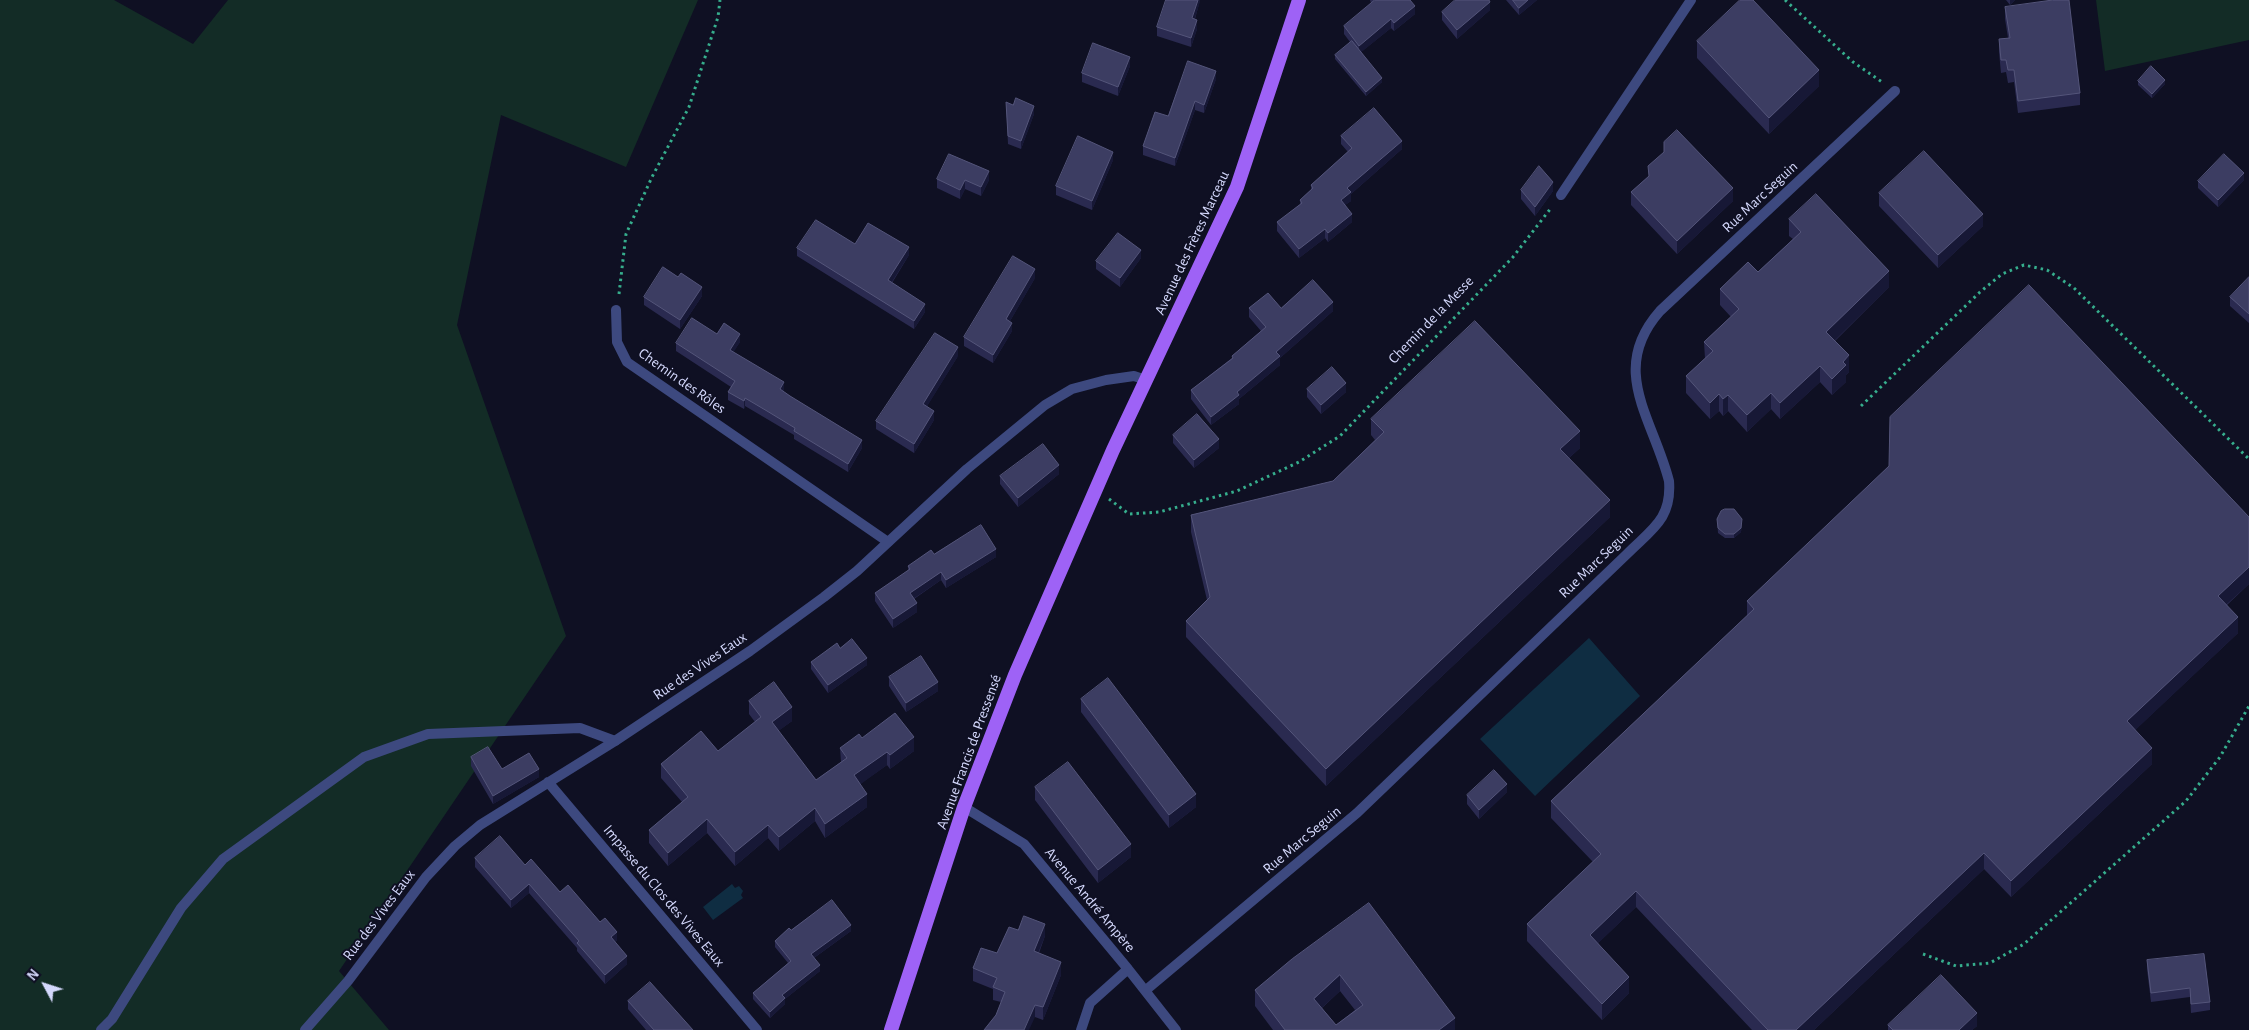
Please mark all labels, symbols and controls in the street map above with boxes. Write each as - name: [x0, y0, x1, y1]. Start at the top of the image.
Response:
- street label: Rue Marc Seguin: [1719, 158, 1801, 236]
- street label: Avenue des Frères Marceau: [1151, 168, 1233, 318]
- street label: Chemin de la Messe: [1385, 272, 1477, 368]
- street label: Chemin des Rôles: [635, 344, 729, 418]
- street label: Rue Marc Seguin: [1555, 522, 1637, 602]
- street label: Rue des Vives Eaux: [650, 628, 750, 704]
- street label: Avenue Francis de Pressensé: [933, 672, 1005, 832]
- street label: Rue Marc Seguin: [1259, 802, 1345, 878]
- street label: Impasse du Clos des Vives Eaux: [599, 821, 729, 971]
- street label: Avenue André Ampère: [1041, 844, 1139, 956]
- street label: Rue des Vives Eaux: [339, 866, 419, 964]
- north arrow: [20, 960, 70, 1010]
- text: N: [25, 967, 42, 984]

